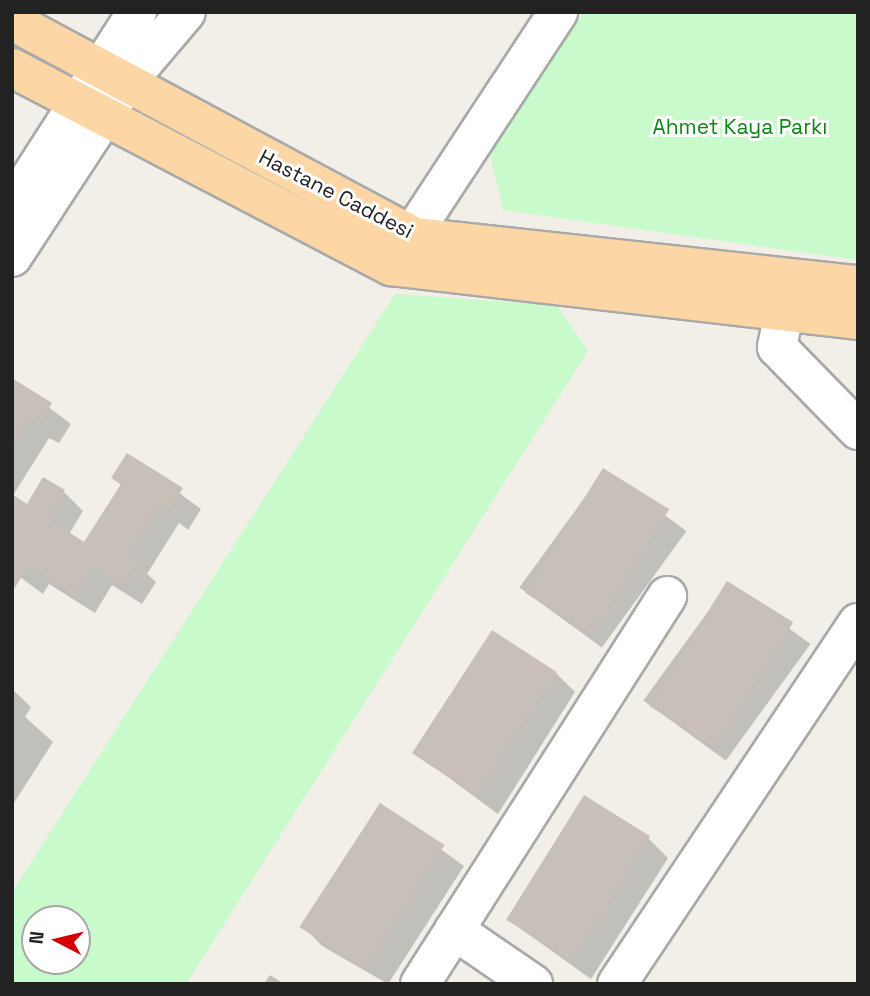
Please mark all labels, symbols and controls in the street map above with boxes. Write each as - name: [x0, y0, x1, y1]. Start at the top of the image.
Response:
- park label: Ahmet Kaya Parkı: [652, 114, 828, 140]
- street label: Hastane Caddesi: [255, 144, 417, 244]
- north arrow: [21, 905, 91, 975]
- text: N: [23, 930, 50, 945]

